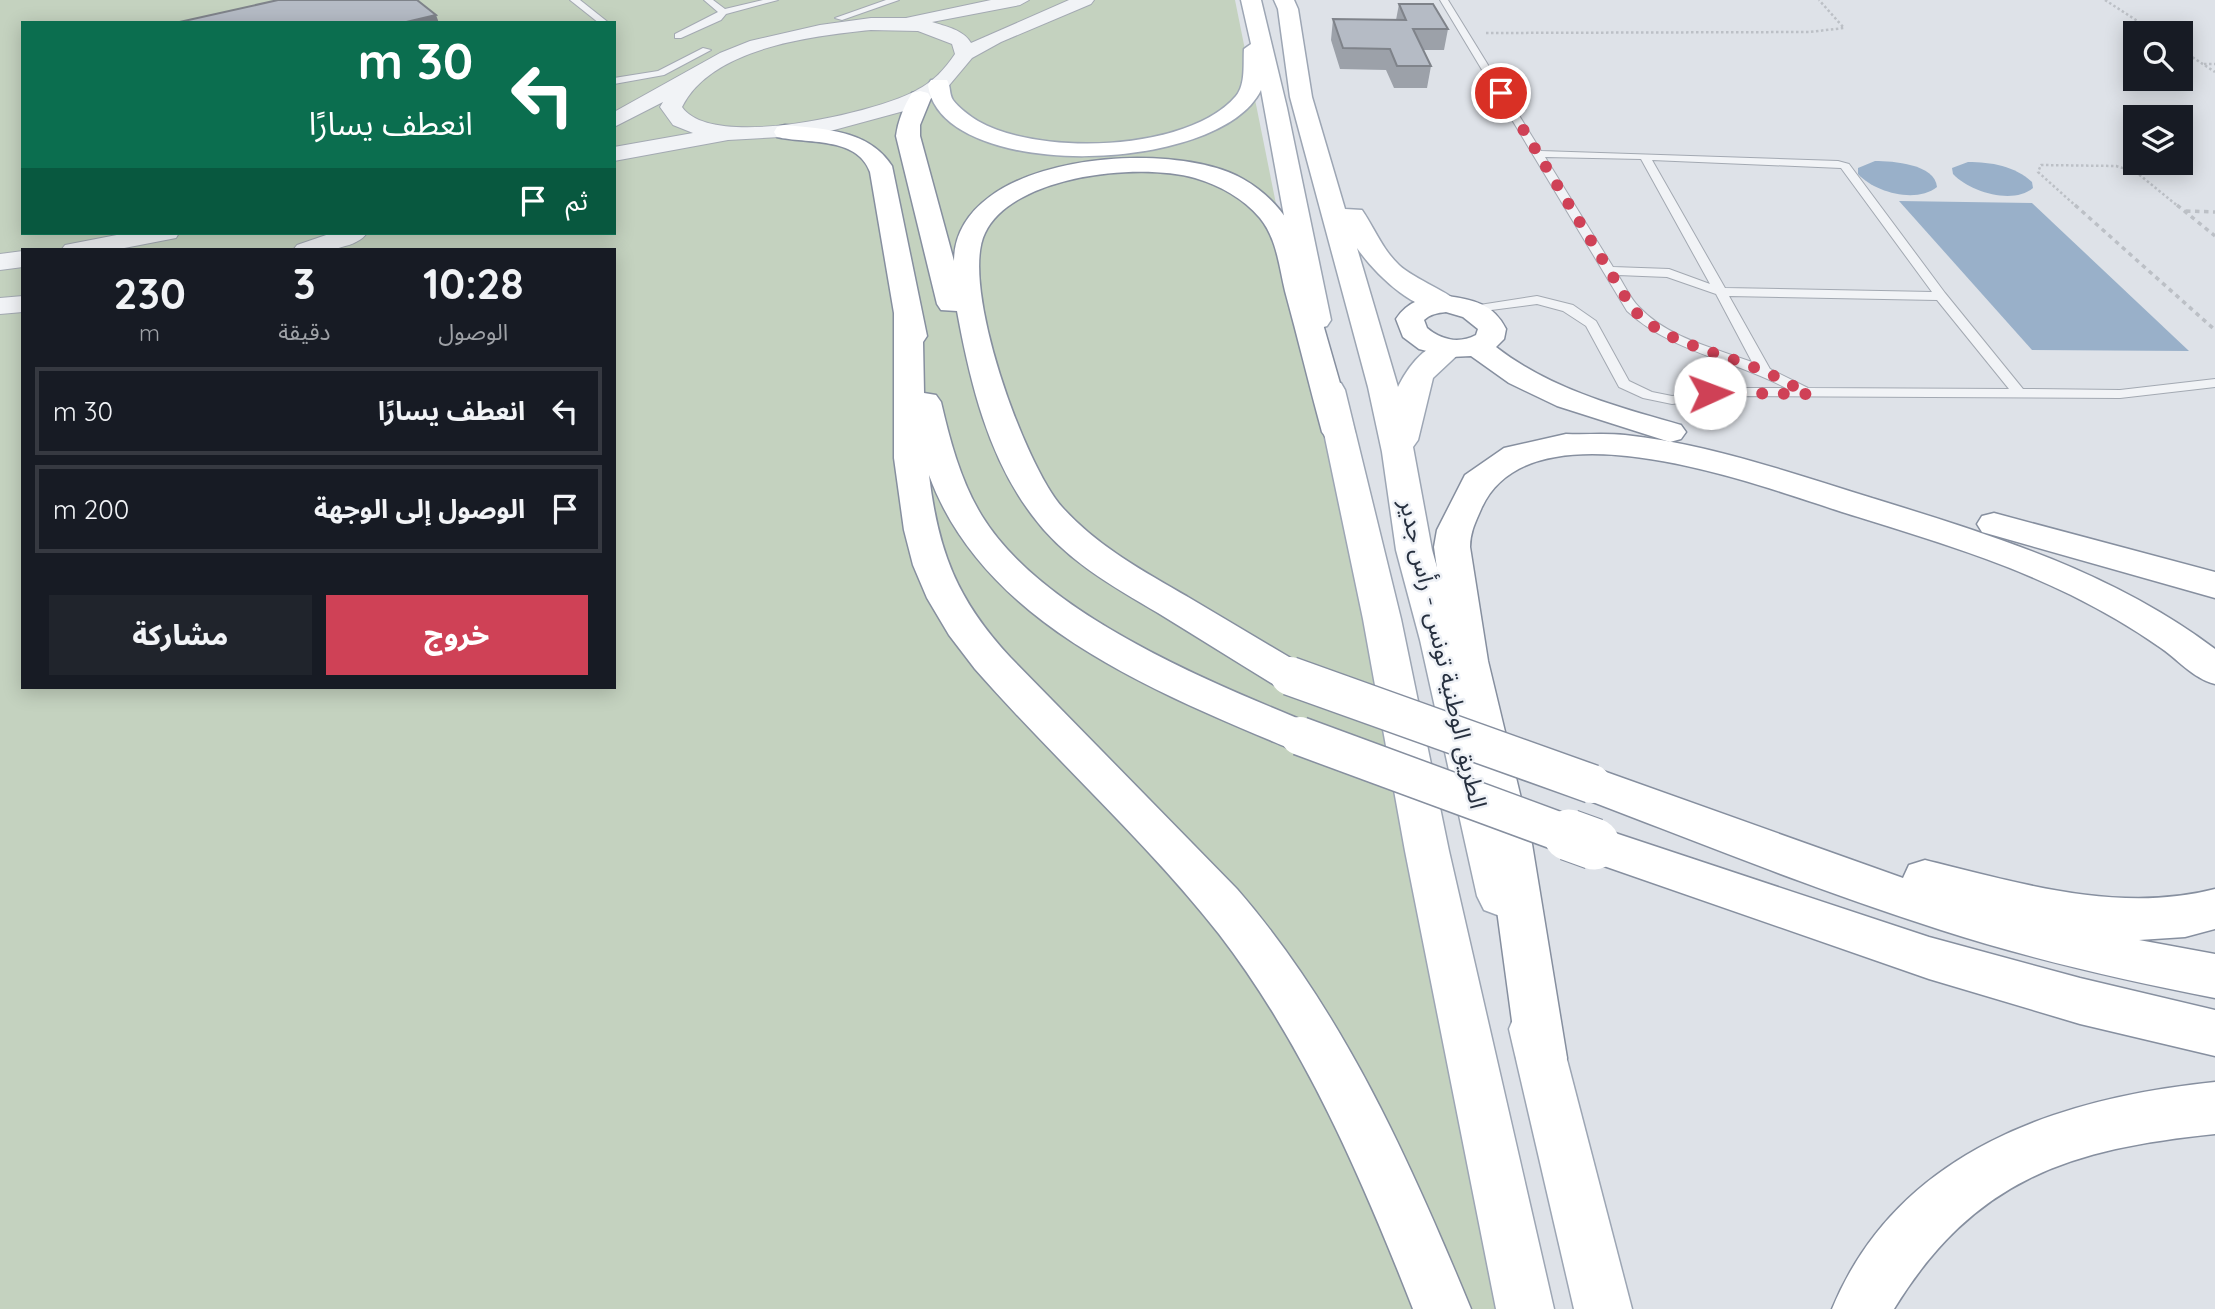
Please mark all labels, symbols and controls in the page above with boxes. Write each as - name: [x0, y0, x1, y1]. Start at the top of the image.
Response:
- map controls: [2123, 21, 2193, 175]
- button: search: [2123, 21, 2193, 91]
- text: 30 m: [358, 30, 473, 91]
- icon: left: [497, 49, 588, 140]
- pin: [1471, 63, 1531, 123]
- icon: arrive: [1482, 74, 1520, 112]
- text: انعطف يسارًا: [309, 103, 473, 143]
- button: layers: [2123, 105, 2193, 175]
- icon: arrive: [514, 182, 552, 220]
- text: ثم: [566, 184, 588, 217]
- text: 3: [293, 257, 316, 310]
- text: 10:28: [423, 257, 524, 310]
- text: 230: [113, 267, 186, 320]
- text: دقيقة: [278, 317, 331, 346]
- text: الوصول: [438, 317, 508, 346]
- text: m: [139, 318, 160, 347]
- position arrow: [1673, 356, 1747, 430]
- icon: left: [546, 392, 584, 430]
- text: انعطف يسارًا: [378, 394, 525, 427]
- text: 30 m: [53, 395, 113, 428]
- icon: arrive: [546, 490, 584, 528]
- text: الوصول إلى الوجهة: [314, 492, 525, 525]
- text: 200 m: [53, 493, 129, 526]
- street label: الطريق الوطنية تونس - رأس جدير: [1393, 495, 1494, 812]
- button: مشاركة: [49, 595, 312, 675]
- button: خروج: [326, 595, 588, 675]

